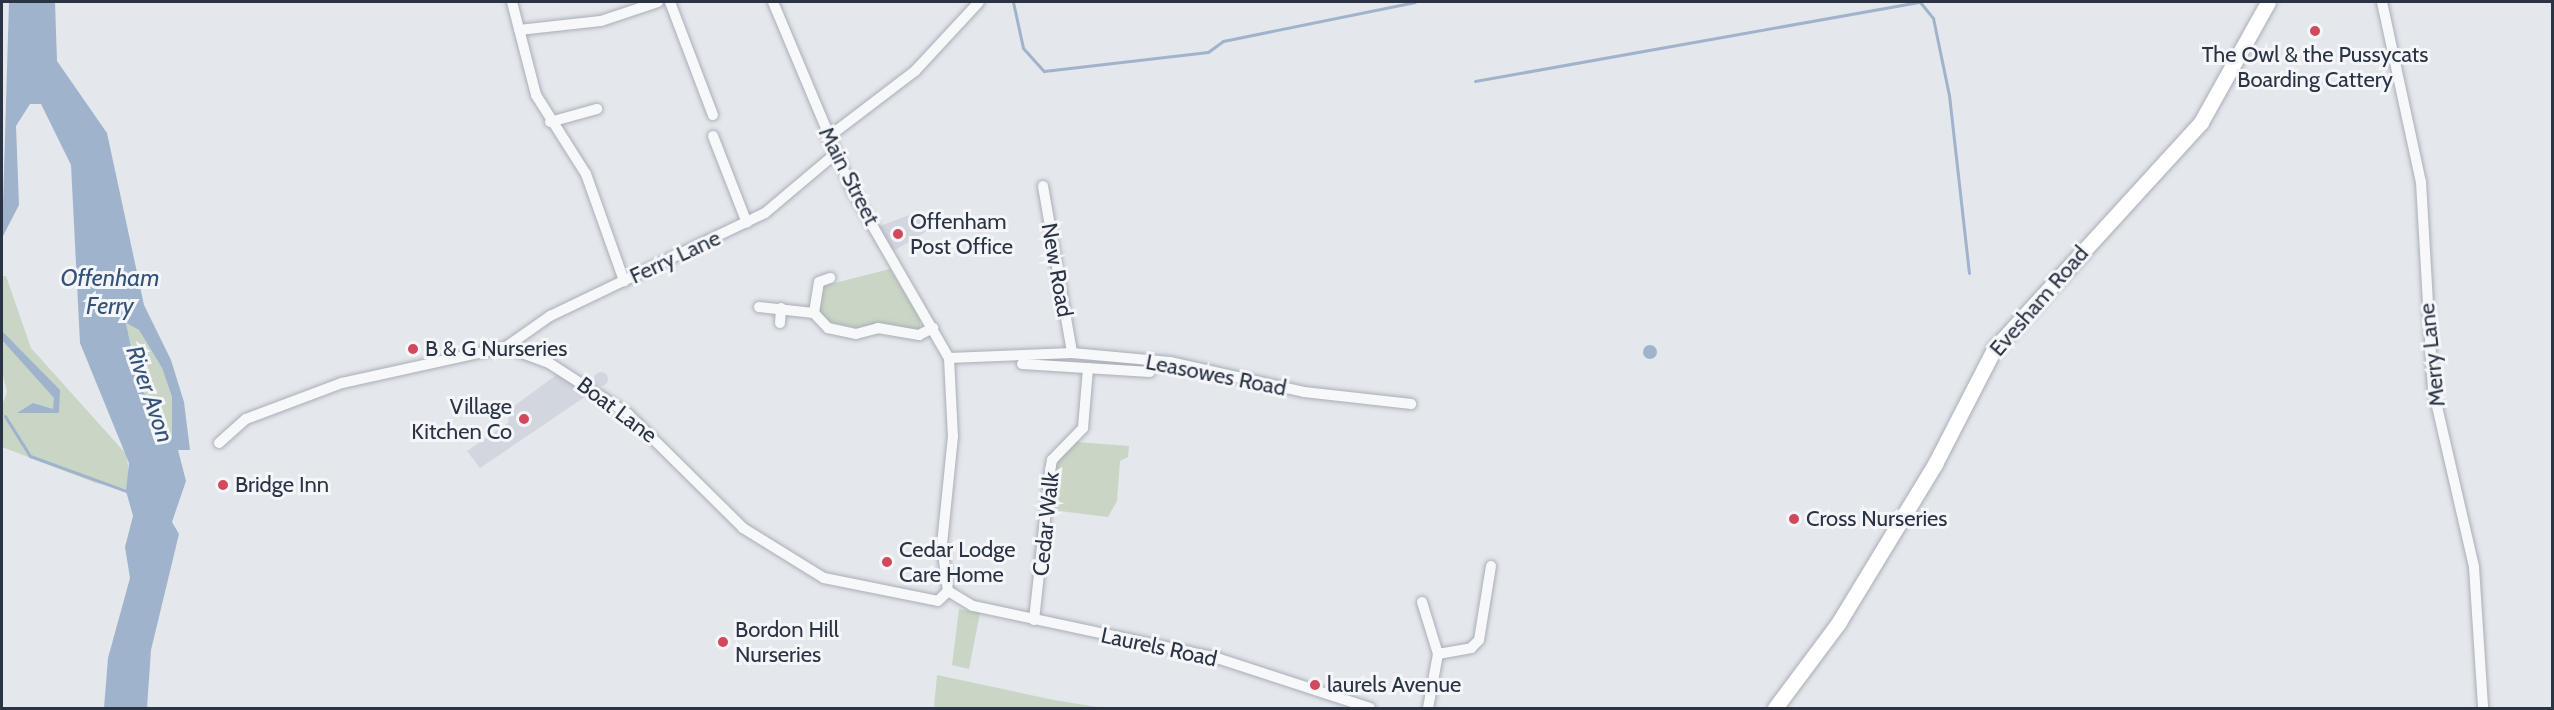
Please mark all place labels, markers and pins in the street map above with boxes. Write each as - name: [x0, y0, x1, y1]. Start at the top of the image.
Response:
- marker: The Owl & the Pussycats Boarding Cattery: [2308, 24, 2322, 38]
- place label: The Owl & the Pussycats Boarding Cattery: [2202, 41, 2428, 92]
- place label: Offenham Post Office: [910, 208, 1013, 260]
- marker: Offenham Post Office: [891, 227, 905, 241]
- place label: B & G Nurseries: [425, 336, 567, 362]
- marker: B & G Nurseries: [406, 342, 420, 356]
- place label: Village Kitchen Co: [411, 393, 512, 445]
- marker: Village Kitchen Co: [517, 412, 531, 426]
- place label: Bridge Inn: [235, 472, 329, 498]
- marker: Bridge Inn: [216, 478, 230, 492]
- place label: Cross Nurseries: [1806, 506, 1947, 532]
- marker: Cross Nurseries: [1787, 512, 1801, 526]
- place label: Cedar Lodge Care Home: [899, 536, 1016, 588]
- marker: Cedar Lodge Care Home: [880, 555, 894, 569]
- place label: Bordon Hill Nurseries: [735, 616, 839, 668]
- marker: Bordon Hill Nurseries: [716, 635, 730, 649]
- place label: laurels Avenue: [1327, 672, 1461, 698]
- marker: laurels Avenue: [1308, 678, 1322, 692]

